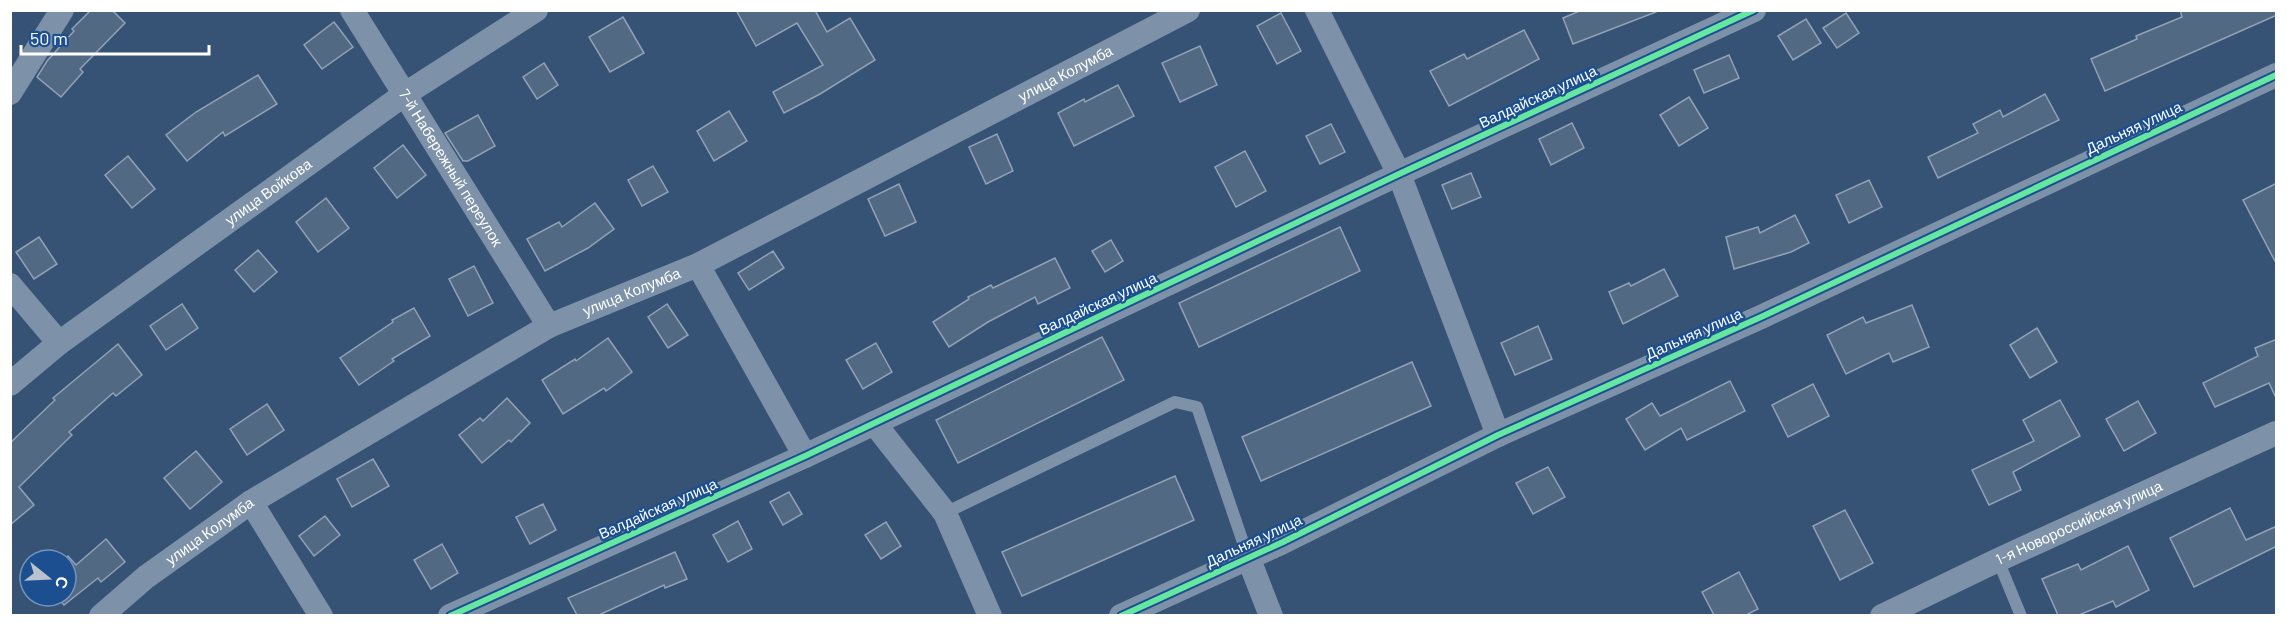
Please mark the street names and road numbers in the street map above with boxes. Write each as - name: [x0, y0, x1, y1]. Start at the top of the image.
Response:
- street label: улица Колумба: [1015, 41, 1116, 105]
- street label: Валдайская улица: [1476, 61, 1600, 131]
- street label: 7-й Набережный переулок: [396, 86, 507, 249]
- street label: Дальняя улица: [2083, 97, 2185, 157]
- street label: улица Войкова: [221, 154, 315, 229]
- street label: улица Колумба: [580, 263, 683, 319]
- street label: Валдайская улица: [1036, 268, 1160, 338]
- street label: Дальняя улица: [1642, 303, 1745, 362]
- street label: Валдайская улица: [596, 474, 720, 542]
- street label: 1-я Новороссийская улица: [1993, 476, 2165, 568]
- street label: улица Колумба: [162, 493, 257, 568]
- street label: Дальняя улица: [1203, 510, 1305, 570]

